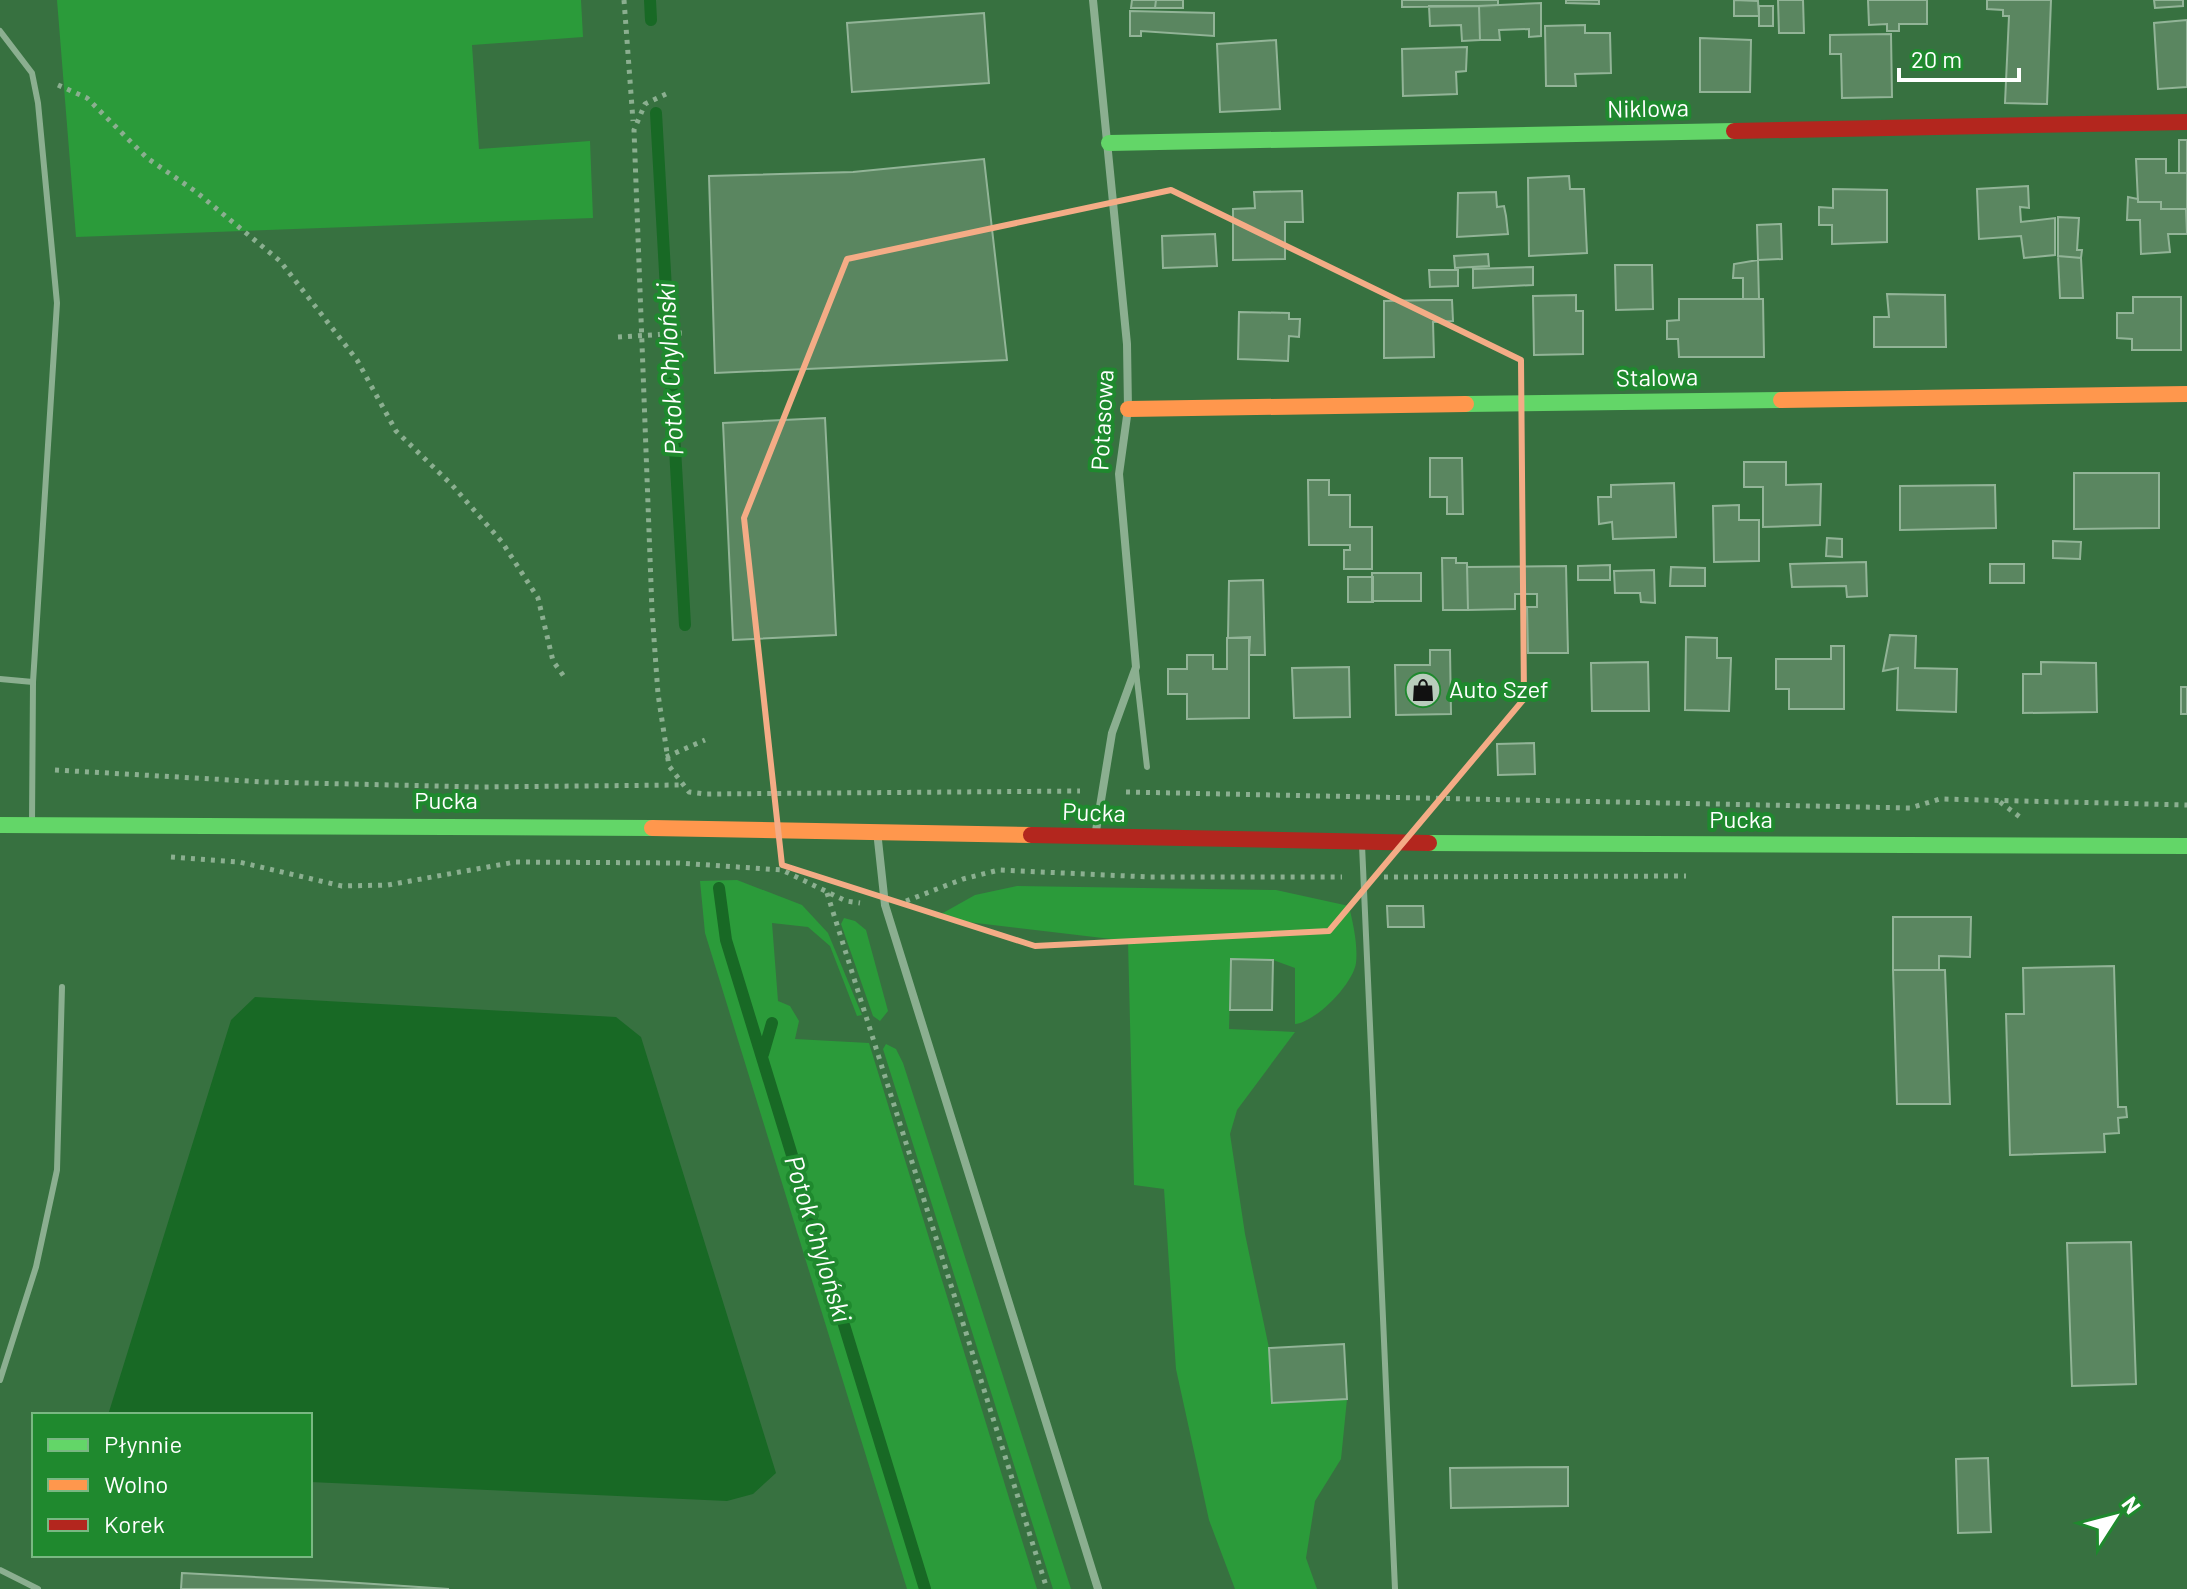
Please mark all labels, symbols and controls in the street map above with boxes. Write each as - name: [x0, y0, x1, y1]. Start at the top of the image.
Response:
- scale bar: [1899, 32, 2019, 82]
- text: 20 m: [1911, 44, 1962, 73]
- street label: Niklowa: [1607, 92, 1689, 123]
- water label: Potok Chyloński: [648, 281, 689, 456]
- street label: Stalowa: [1616, 361, 1698, 392]
- street label: Potasowa: [1084, 369, 1119, 471]
- shop icon: Auto Szef: [1404, 671, 1442, 709]
- place label: Auto Szef: [1449, 674, 1549, 703]
- street label: Pucka: [414, 785, 478, 814]
- street label: Pucka: [1062, 796, 1126, 827]
- street label: Pucka: [1709, 804, 1773, 833]
- water label: Potok Chyloński: [779, 1151, 860, 1326]
- legend: [32, 1413, 312, 1557]
- text: Płynnie: [104, 1429, 182, 1458]
- text: Wolno: [104, 1469, 168, 1498]
- north arrow: [2075, 1477, 2155, 1557]
- text: N: [2117, 1491, 2147, 1518]
- text: Korek: [104, 1509, 165, 1538]

